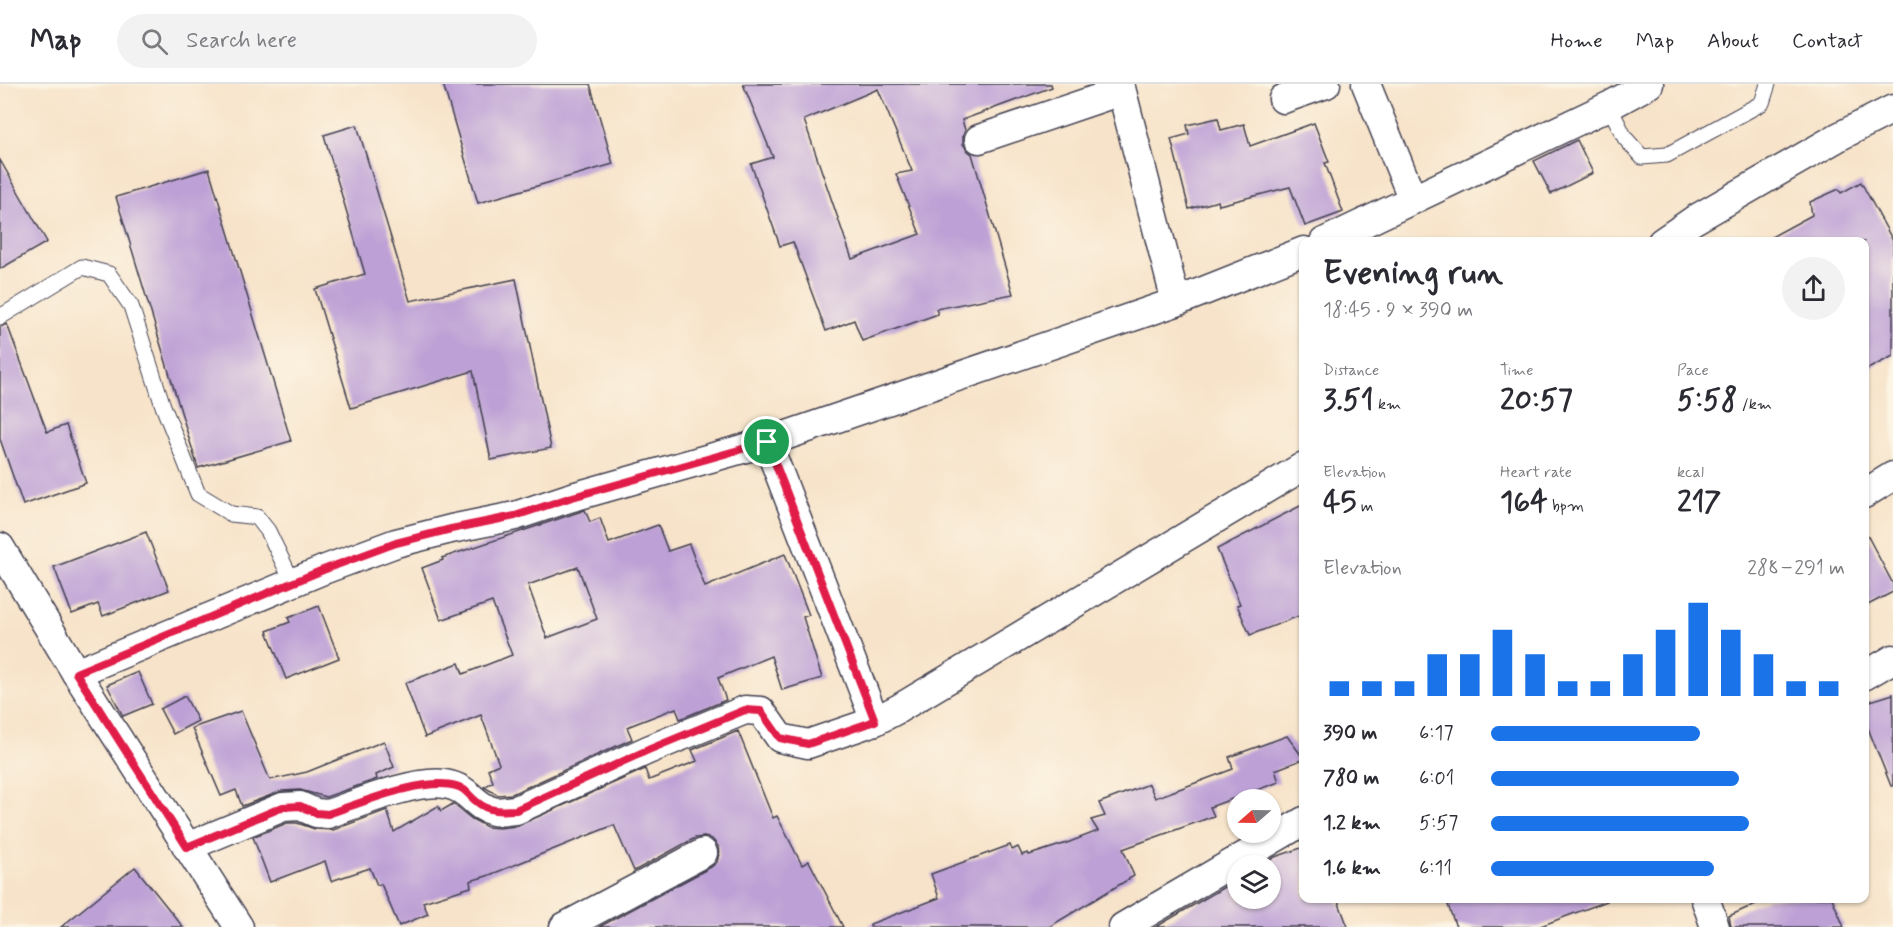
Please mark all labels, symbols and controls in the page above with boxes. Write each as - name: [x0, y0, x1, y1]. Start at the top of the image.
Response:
- search box: [117, 14, 537, 68]
- text: Map: [30, 23, 81, 60]
- icon: search: [138, 25, 171, 58]
- text: Search here: [186, 27, 297, 55]
- text: Home: [1551, 27, 1603, 55]
- text: Map: [1636, 27, 1674, 55]
- text: About: [1707, 27, 1759, 55]
- text: Contact: [1792, 27, 1863, 55]
- text: Evening run: [1323, 252, 1503, 296]
- button: share: [1782, 257, 1845, 320]
- text: 18:45 · 9 × 390 m: [1323, 297, 1473, 324]
- text: Distance: [1323, 360, 1379, 381]
- text: Time: [1500, 360, 1534, 381]
- text: Pace: [1677, 360, 1709, 381]
- text: 3.51: [1323, 381, 1374, 420]
- text: 20:57: [1500, 381, 1573, 420]
- text: 5:58: [1677, 381, 1737, 420]
- text: km: [1374, 394, 1401, 415]
- text: /km: [1737, 394, 1772, 415]
- pin: [741, 416, 792, 467]
- icon: arrive: [750, 425, 783, 458]
- text: Elevation: [1323, 462, 1386, 483]
- text: Heart rate: [1500, 462, 1572, 483]
- text: kcal: [1677, 462, 1704, 483]
- text: 45: [1323, 483, 1356, 522]
- text: 164: [1500, 483, 1548, 522]
- text: 217: [1677, 483, 1721, 522]
- text: m: [1356, 496, 1374, 517]
- text: bpm: [1548, 496, 1584, 517]
- text: Elevation: [1323, 555, 1402, 582]
- text: 288–291 m: [1747, 555, 1845, 582]
- text: 390 m: [1323, 720, 1377, 747]
- text: 6:17: [1419, 720, 1454, 747]
- text: 780 m: [1323, 765, 1379, 792]
- text: 6:01: [1419, 765, 1454, 792]
- north arrow: [1227, 789, 1281, 843]
- map controls: [1227, 789, 1281, 909]
- text: 1.2 km: [1323, 810, 1380, 837]
- text: 5:57: [1419, 810, 1458, 837]
- button: layers: [1227, 855, 1281, 909]
- text: 1.6 km: [1323, 855, 1381, 882]
- text: 6:11: [1419, 855, 1452, 882]

